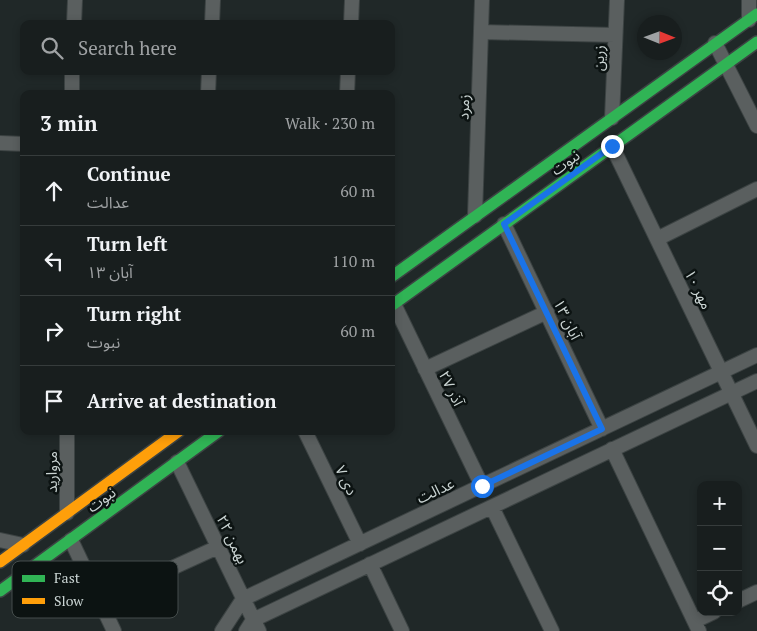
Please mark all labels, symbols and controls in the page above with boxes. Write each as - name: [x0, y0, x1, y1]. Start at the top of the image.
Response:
- north arrow: [637, 15, 682, 60]
- search box: [20, 20, 395, 75]
- icon: search: [38, 34, 66, 62]
- text: Search here: [78, 35, 177, 60]
- street label: زرین: [588, 45, 608, 71]
- street label: زمرد: [453, 94, 473, 120]
- text: 3 min: [40, 109, 97, 137]
- text: Walk · 230 m: [285, 112, 375, 134]
- route end: [601, 135, 624, 158]
- street label: نبوت: [547, 145, 583, 179]
- text: Continue: [87, 161, 171, 186]
- icon: ahead: [40, 177, 68, 205]
- text: 60 m: [340, 180, 375, 202]
- text: عدالت: [87, 191, 129, 213]
- text: Turn left: [87, 231, 168, 256]
- icon: left: [40, 247, 68, 275]
- text: 110 m: [332, 250, 375, 272]
- text: ۱۳ آبان: [87, 261, 133, 283]
- street label: ۱۰ مهر: [681, 266, 717, 312]
- street label: ۱۳ آبان: [550, 295, 587, 343]
- text: Turn right: [87, 301, 181, 326]
- icon: right: [40, 317, 68, 345]
- text: 60 m: [340, 320, 375, 342]
- text: نبوت: [87, 331, 120, 353]
- street label: ۲۷ آذر: [435, 367, 469, 410]
- icon: arrive: [40, 387, 68, 415]
- text: Arrive at destination: [87, 388, 276, 413]
- street label: مروارید: [41, 451, 61, 493]
- street label: ۷ دی: [331, 462, 363, 498]
- street label: عدالت: [413, 472, 457, 507]
- route start: [471, 475, 494, 498]
- map controls: [697, 481, 742, 616]
- button: +: [697, 481, 742, 526]
- street label: نبوت: [83, 482, 119, 516]
- street label: ۲۲ بهمن: [213, 511, 253, 567]
- button: −: [697, 526, 742, 571]
- legend: [12, 561, 178, 618]
- text: Fast: [54, 568, 81, 587]
- button: locate: [697, 571, 742, 616]
- text: Slow: [54, 591, 84, 610]

